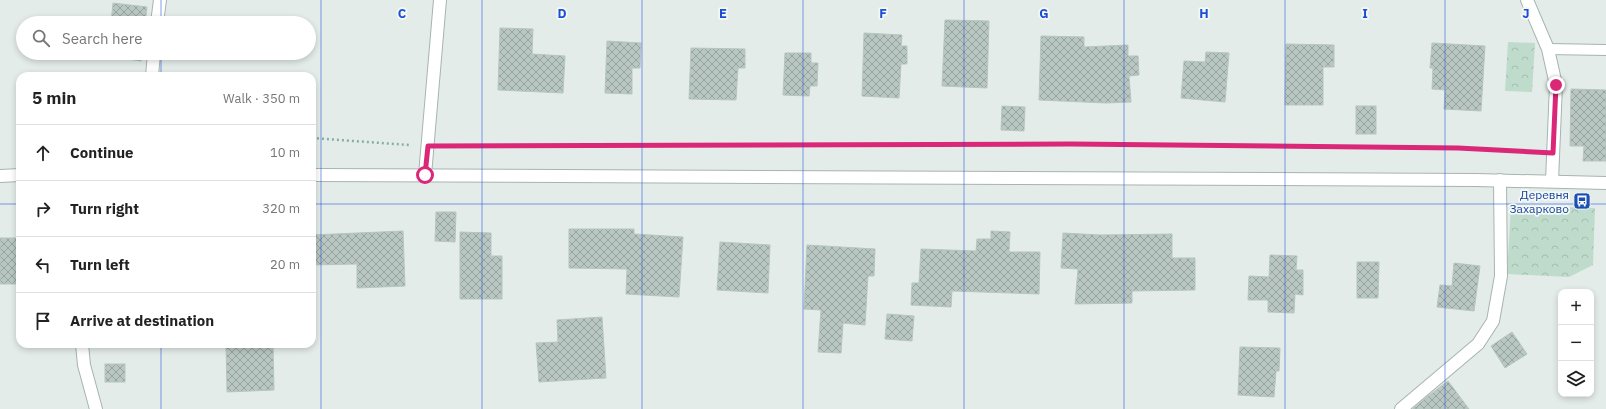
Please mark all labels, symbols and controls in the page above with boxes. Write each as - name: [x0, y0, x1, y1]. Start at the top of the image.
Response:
- text: C: [398, 5, 407, 22]
- text: D: [557, 5, 567, 22]
- text: E: [719, 5, 727, 22]
- text: F: [879, 5, 887, 22]
- text: G: [1039, 5, 1049, 22]
- text: H: [1199, 5, 1209, 22]
- text: I: [1362, 5, 1368, 22]
- text: J: [1522, 5, 1530, 22]
- search box: [16, 16, 316, 60]
- icon: search: [30, 27, 52, 49]
- text: Search here: [62, 29, 142, 48]
- route end: [1547, 76, 1565, 94]
- text: 5 min: [32, 87, 76, 109]
- text: Walk · 350 m: [223, 90, 300, 107]
- icon: ahead: [32, 142, 54, 164]
- text: Continue: [70, 143, 134, 162]
- text: 10 m: [270, 144, 300, 161]
- route start: [416, 166, 434, 184]
- place label: Деревня Захарково: [1509, 187, 1569, 216]
- bus stop icon: Деревня Захарково: [1572, 191, 1592, 211]
- icon: right: [32, 198, 54, 220]
- text: Turn right: [70, 199, 139, 218]
- text: 320 m: [262, 200, 300, 217]
- icon: left: [32, 254, 54, 276]
- text: Turn left: [70, 255, 130, 274]
- text: 20 m: [270, 256, 300, 273]
- map controls: [1558, 289, 1594, 397]
- button: +: [1558, 289, 1594, 325]
- icon: arrive: [32, 310, 54, 332]
- text: Arrive at destination: [70, 311, 214, 330]
- button: −: [1558, 325, 1594, 361]
- button: layers: [1558, 361, 1594, 397]

